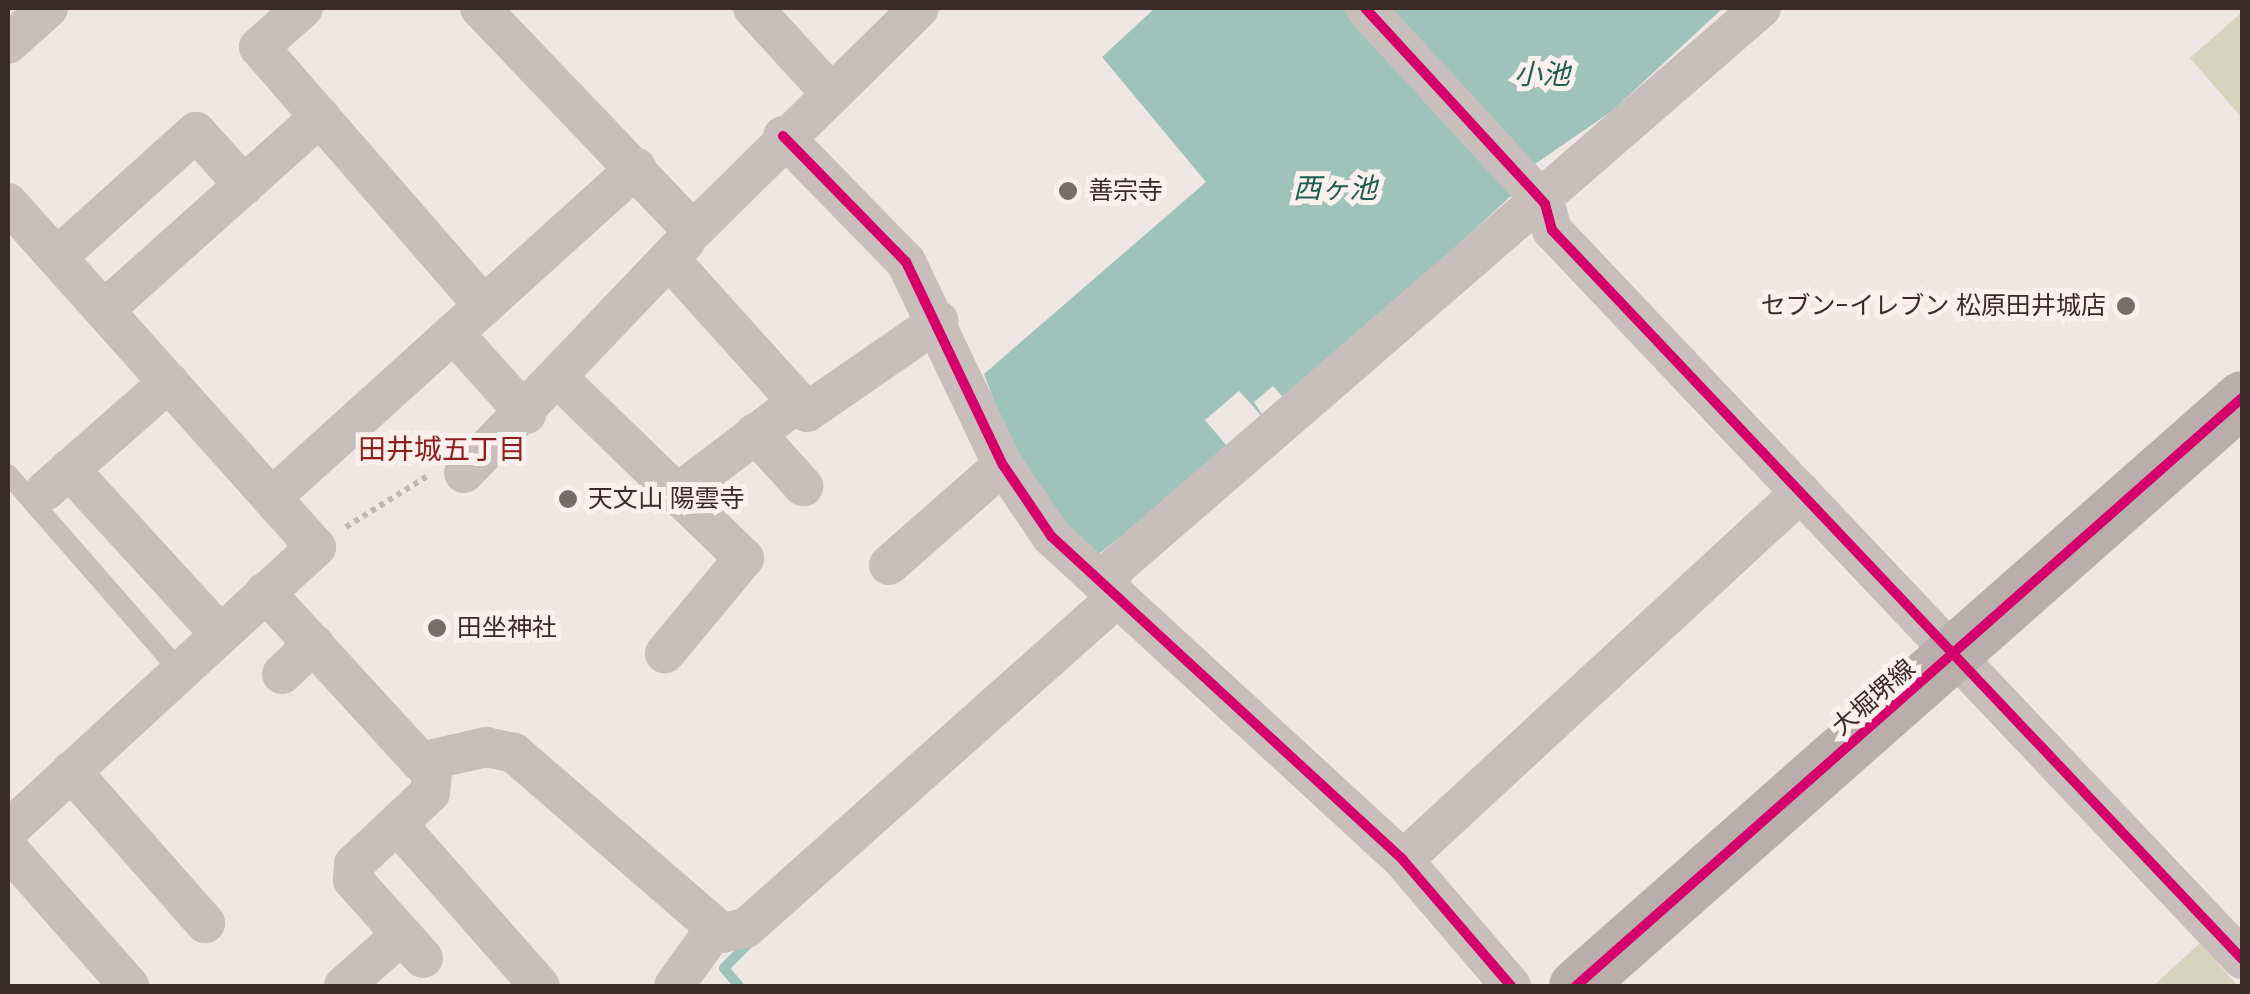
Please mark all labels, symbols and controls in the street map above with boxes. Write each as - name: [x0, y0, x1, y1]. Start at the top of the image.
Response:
- water label: 小池: [1514, 58, 1570, 92]
- water label: 西ヶ池: [1293, 172, 1377, 206]
- place label: 善宗寺: [1088, 176, 1163, 206]
- marker: 善宗寺: [1057, 180, 1079, 202]
- place label: セブン-イレブン 松原田井城店: [1761, 291, 2106, 321]
- marker: セブン-イレブン 松原田井城店: [2115, 295, 2137, 317]
- district label: 田井城五丁目: [358, 433, 526, 467]
- place label: 天文山 陽雲寺: [588, 484, 745, 514]
- marker: 天文山 陽雲寺: [557, 488, 579, 510]
- place label: 田坐神社: [457, 613, 557, 643]
- marker: 田坐神社: [426, 617, 448, 639]
- street label: 大堀堺線: [1826, 654, 1922, 742]

